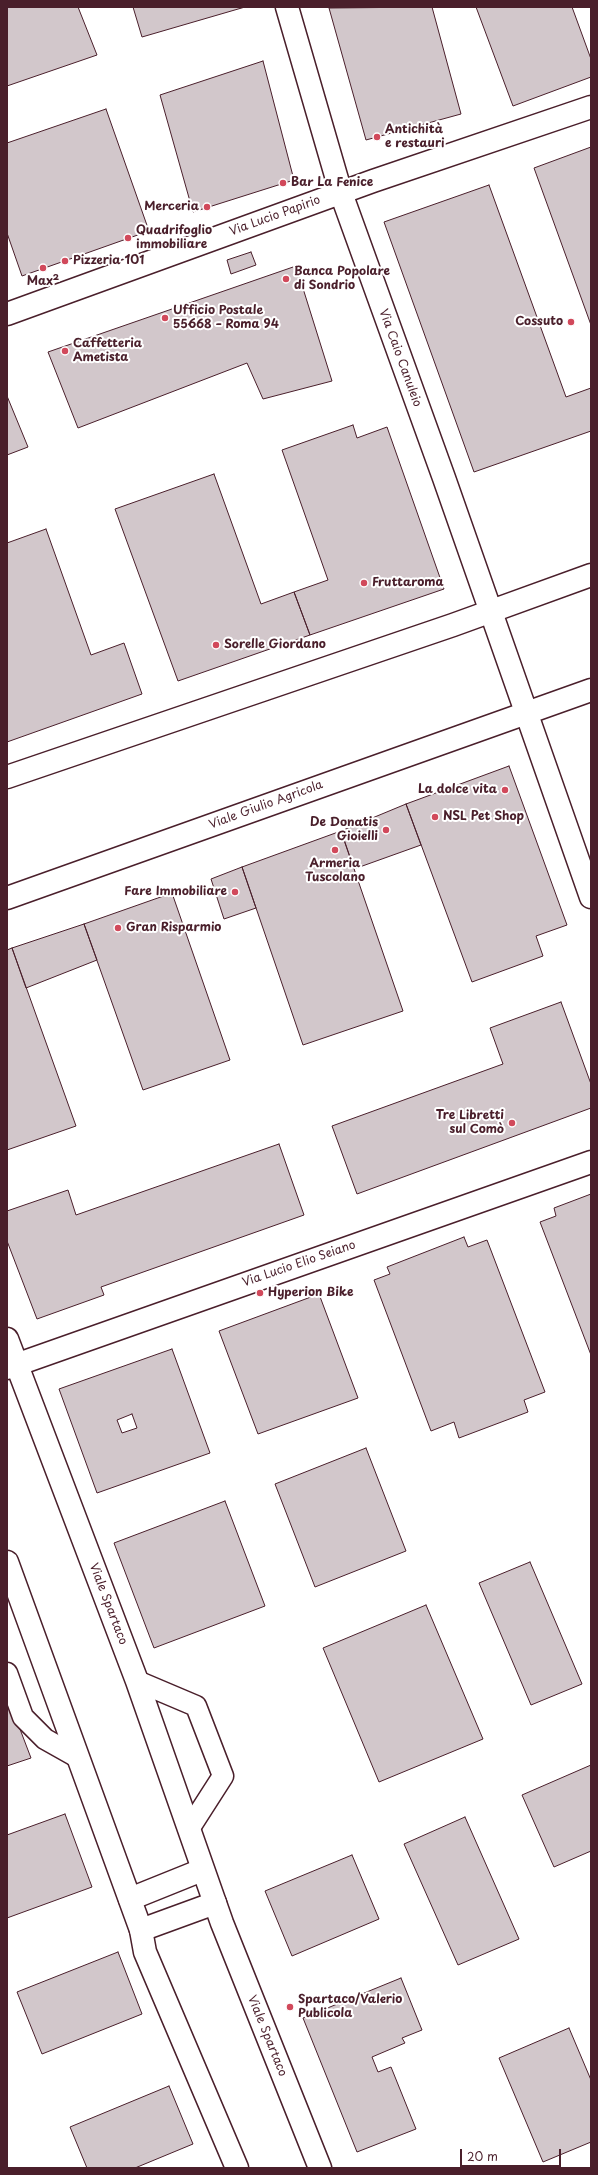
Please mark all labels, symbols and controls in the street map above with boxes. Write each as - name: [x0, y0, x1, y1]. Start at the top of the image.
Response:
- place label: Antichità e restauri: [385, 123, 445, 151]
- marker: Antichità e restauri: [372, 132, 382, 142]
- place label: Bar La Fenice: [291, 176, 373, 190]
- marker: Bar La Fenice: [278, 178, 288, 188]
- street label: Via Lucio Papirio: [228, 193, 322, 239]
- place label: Merceria: [144, 200, 199, 214]
- marker: Merceria: [202, 202, 212, 212]
- place label: Quadrifoglio immobiliare: [136, 224, 212, 252]
- marker: Quadrifoglio immobiliare: [123, 233, 133, 243]
- place label: Pizzeria 101: [73, 254, 144, 268]
- marker: Pizzeria 101: [60, 256, 70, 266]
- marker: Max²: [38, 263, 48, 273]
- place label: Banca Popolare di Sondrio: [294, 265, 390, 293]
- marker: Banca Popolare di Sondrio: [281, 274, 291, 284]
- place label: Max²: [27, 275, 59, 289]
- place label: Ufficio Postale 55668 – Roma 94: [173, 304, 279, 332]
- street label: Via Caio Canuleio: [376, 307, 424, 409]
- marker: Ufficio Postale 55668 – Roma 94: [160, 313, 170, 323]
- place label: Cossuto: [515, 315, 563, 329]
- marker: Cossuto: [566, 317, 576, 327]
- place label: Caffetteria Ametista: [73, 337, 142, 365]
- marker: Caffetteria Ametista: [60, 346, 70, 356]
- place label: Fruttaroma: [372, 576, 444, 590]
- marker: Fruttaroma: [359, 578, 369, 588]
- place label: Sorelle Giordano: [224, 638, 326, 652]
- marker: Sorelle Giordano: [211, 640, 221, 650]
- street label: Viale Giulio Agricola: [207, 778, 325, 832]
- place label: La dolce vita: [418, 783, 497, 797]
- marker: La dolce vita: [500, 785, 510, 795]
- place label: NSL Pet Shop: [443, 810, 524, 824]
- marker: NSL Pet Shop: [430, 812, 440, 822]
- place label: De Donatis Gioielli: [310, 816, 378, 844]
- marker: De Donatis Gioielli: [381, 825, 391, 835]
- marker: Armeria Tuscolano: [330, 845, 340, 855]
- place label: Armeria Tuscolano: [305, 857, 365, 885]
- place label: Fare Immobiliare: [124, 885, 227, 899]
- marker: Fare Immobiliare: [230, 887, 240, 897]
- place label: Gran Risparmio: [126, 921, 221, 935]
- marker: Gran Risparmio: [113, 923, 123, 933]
- place label: Tre Libretti sul Comò: [436, 1109, 504, 1137]
- marker: Tre Libretti sul Comò: [507, 1118, 517, 1128]
- street label: Via Lucio Elio Seiano: [241, 1238, 357, 1290]
- place label: Hyperion Bike: [268, 1286, 353, 1300]
- marker: Hyperion Bike: [255, 1288, 265, 1298]
- street label: Viale Spartaco: [86, 1561, 130, 1647]
- street label: Viale Spartaco: [244, 1993, 290, 2079]
- place label: Spartaco/Valerio Publicola: [298, 1993, 402, 2021]
- marker: Spartaco/Valerio Publicola: [285, 2002, 295, 2012]
- scale bar: [462, 2141, 563, 2167]
- text: 20 m: [467, 2147, 498, 2165]

